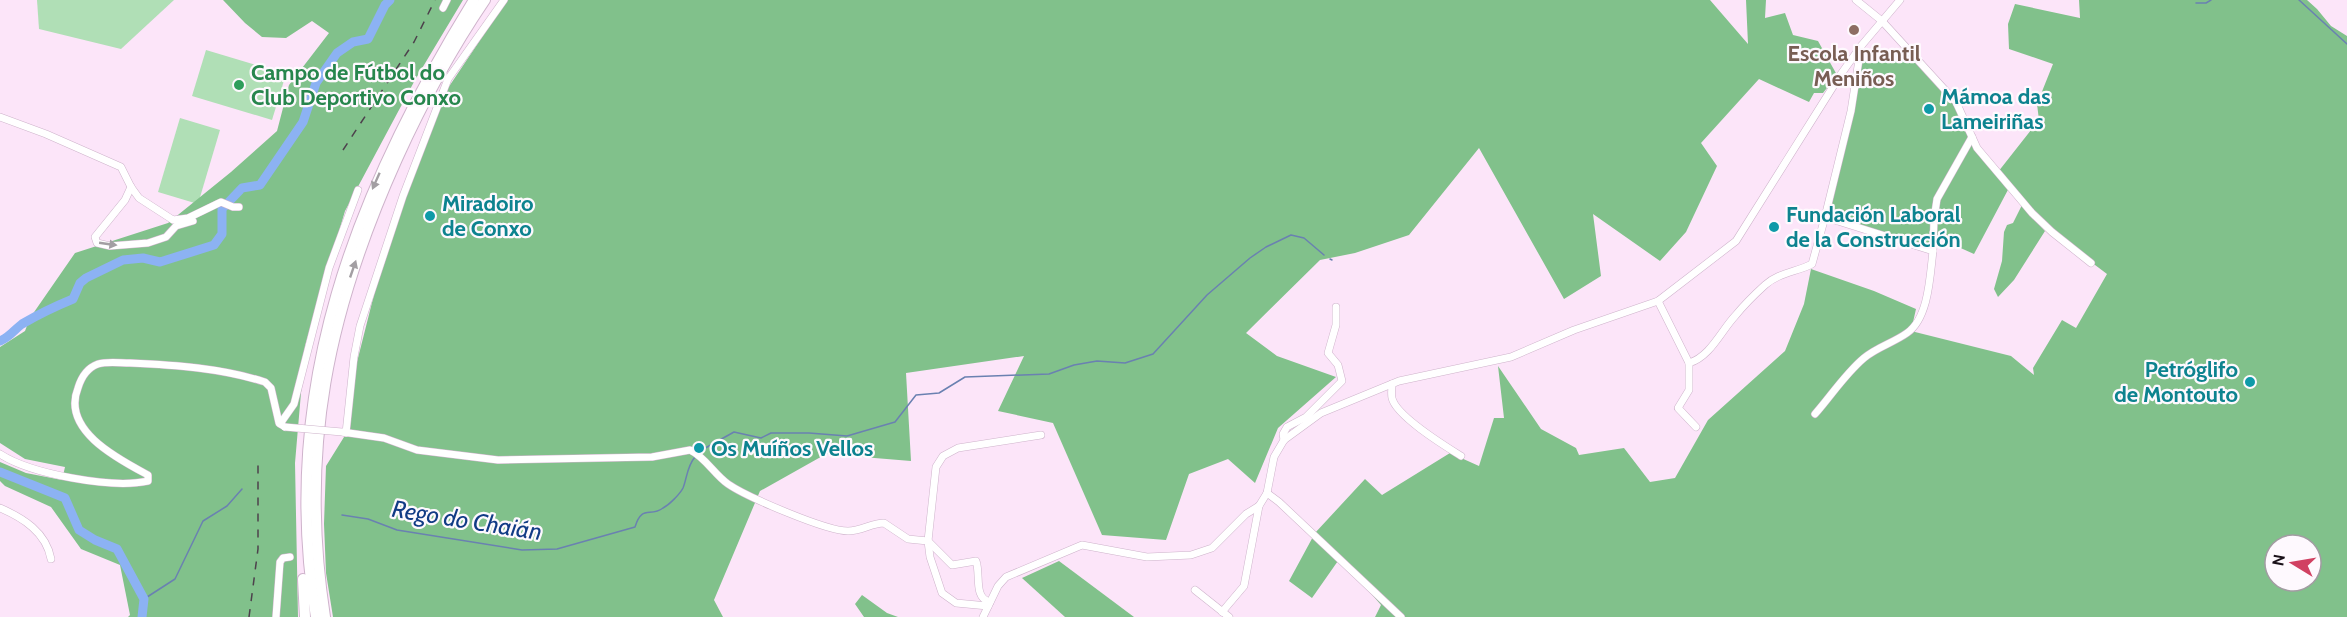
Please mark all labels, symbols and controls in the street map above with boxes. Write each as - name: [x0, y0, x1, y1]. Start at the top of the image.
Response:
- marker: Escola Infantil Meniños: [1847, 23, 1861, 37]
- place label: Escola Infantil Meniños: [1788, 40, 1921, 92]
- place label: Campo de Fútbol do Club Deportivo Conxo: [251, 59, 461, 111]
- marker: Campo de Fútbol do Club Deportivo Conxo: [232, 78, 246, 92]
- place label: Mámoa das Lameiriñas: [1941, 83, 2051, 135]
- marker: Mámoa das Lameiriñas: [1922, 102, 1936, 116]
- one-way arrow: [372, 172, 381, 189]
- place label: Miradoiro de Conxo: [442, 190, 533, 242]
- place label: Fundación Laboral de la Construcción: [1786, 201, 1961, 253]
- marker: Miradoiro de Conxo: [423, 209, 437, 223]
- marker: Fundación Laboral de la Construcción: [1767, 220, 1781, 234]
- one-way arrow: [98, 240, 117, 249]
- one-way arrow: [349, 260, 359, 278]
- place label: Petróglifo de Montouto: [2114, 356, 2238, 408]
- marker: Petróglifo de Montouto: [2243, 375, 2257, 389]
- place label: Os Muíños Vellos: [711, 435, 873, 462]
- marker: Os Muíños Vellos: [692, 441, 706, 455]
- water label: Rego do Chaián: [390, 494, 544, 546]
- north arrow: [2263, 533, 2323, 593]
- text: N: [2268, 553, 2289, 568]

